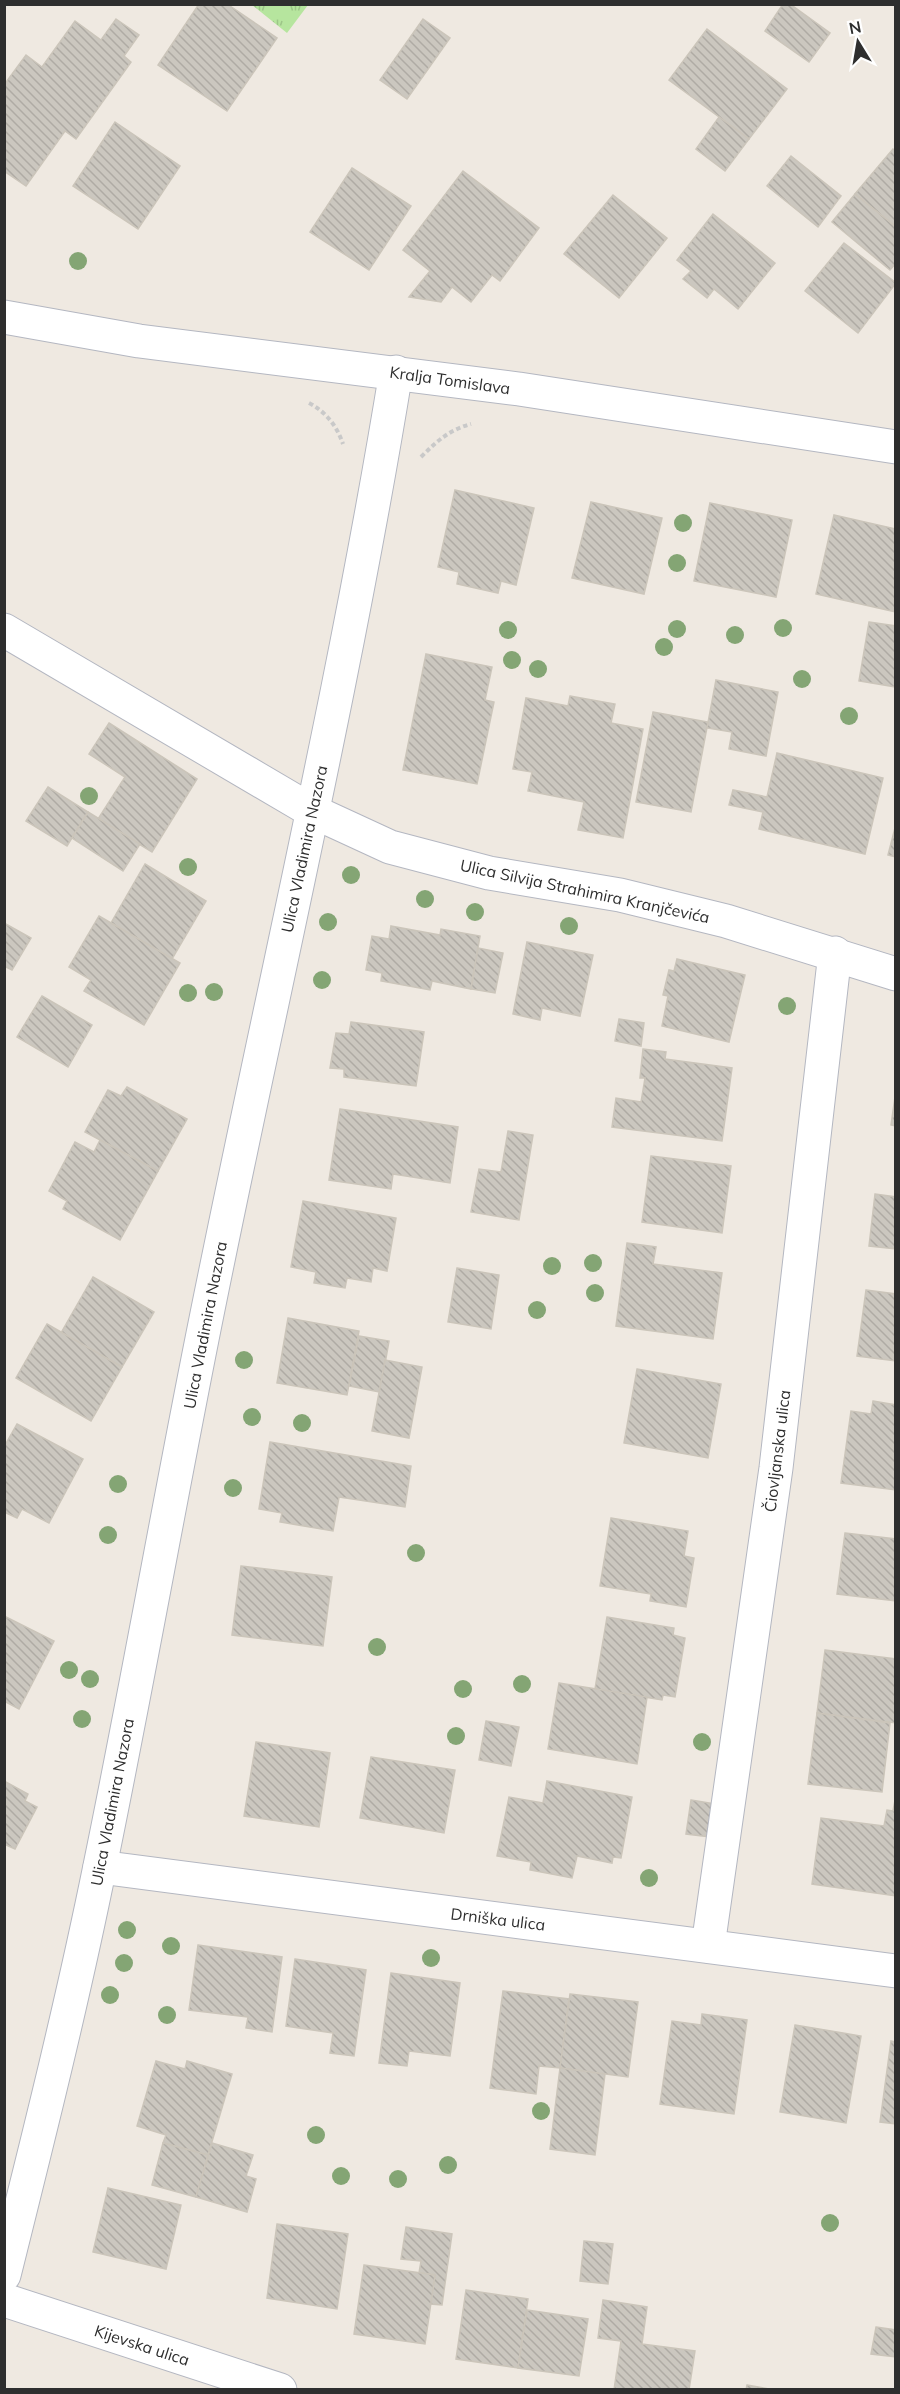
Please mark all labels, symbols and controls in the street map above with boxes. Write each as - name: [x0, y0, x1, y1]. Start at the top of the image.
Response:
- north arrow: [828, 12, 888, 72]
- text: N: [847, 16, 863, 38]
- street label: Kralja Tomislava: [388, 362, 512, 398]
- street label: Ulica Vladimira Nazora: [277, 764, 331, 934]
- street label: Ulica Silvija Strahimira Kranjčevića: [458, 855, 712, 927]
- street label: Ulica Vladimira Nazora: [179, 1239, 231, 1411]
- street label: Čiovljanska ulica: [760, 1389, 794, 1513]
- street label: Ulica Vladimira Nazora: [86, 1716, 138, 1888]
- street label: Drniška ulica: [450, 1903, 546, 1935]
- street label: Kijevska ulica: [92, 2320, 192, 2370]

